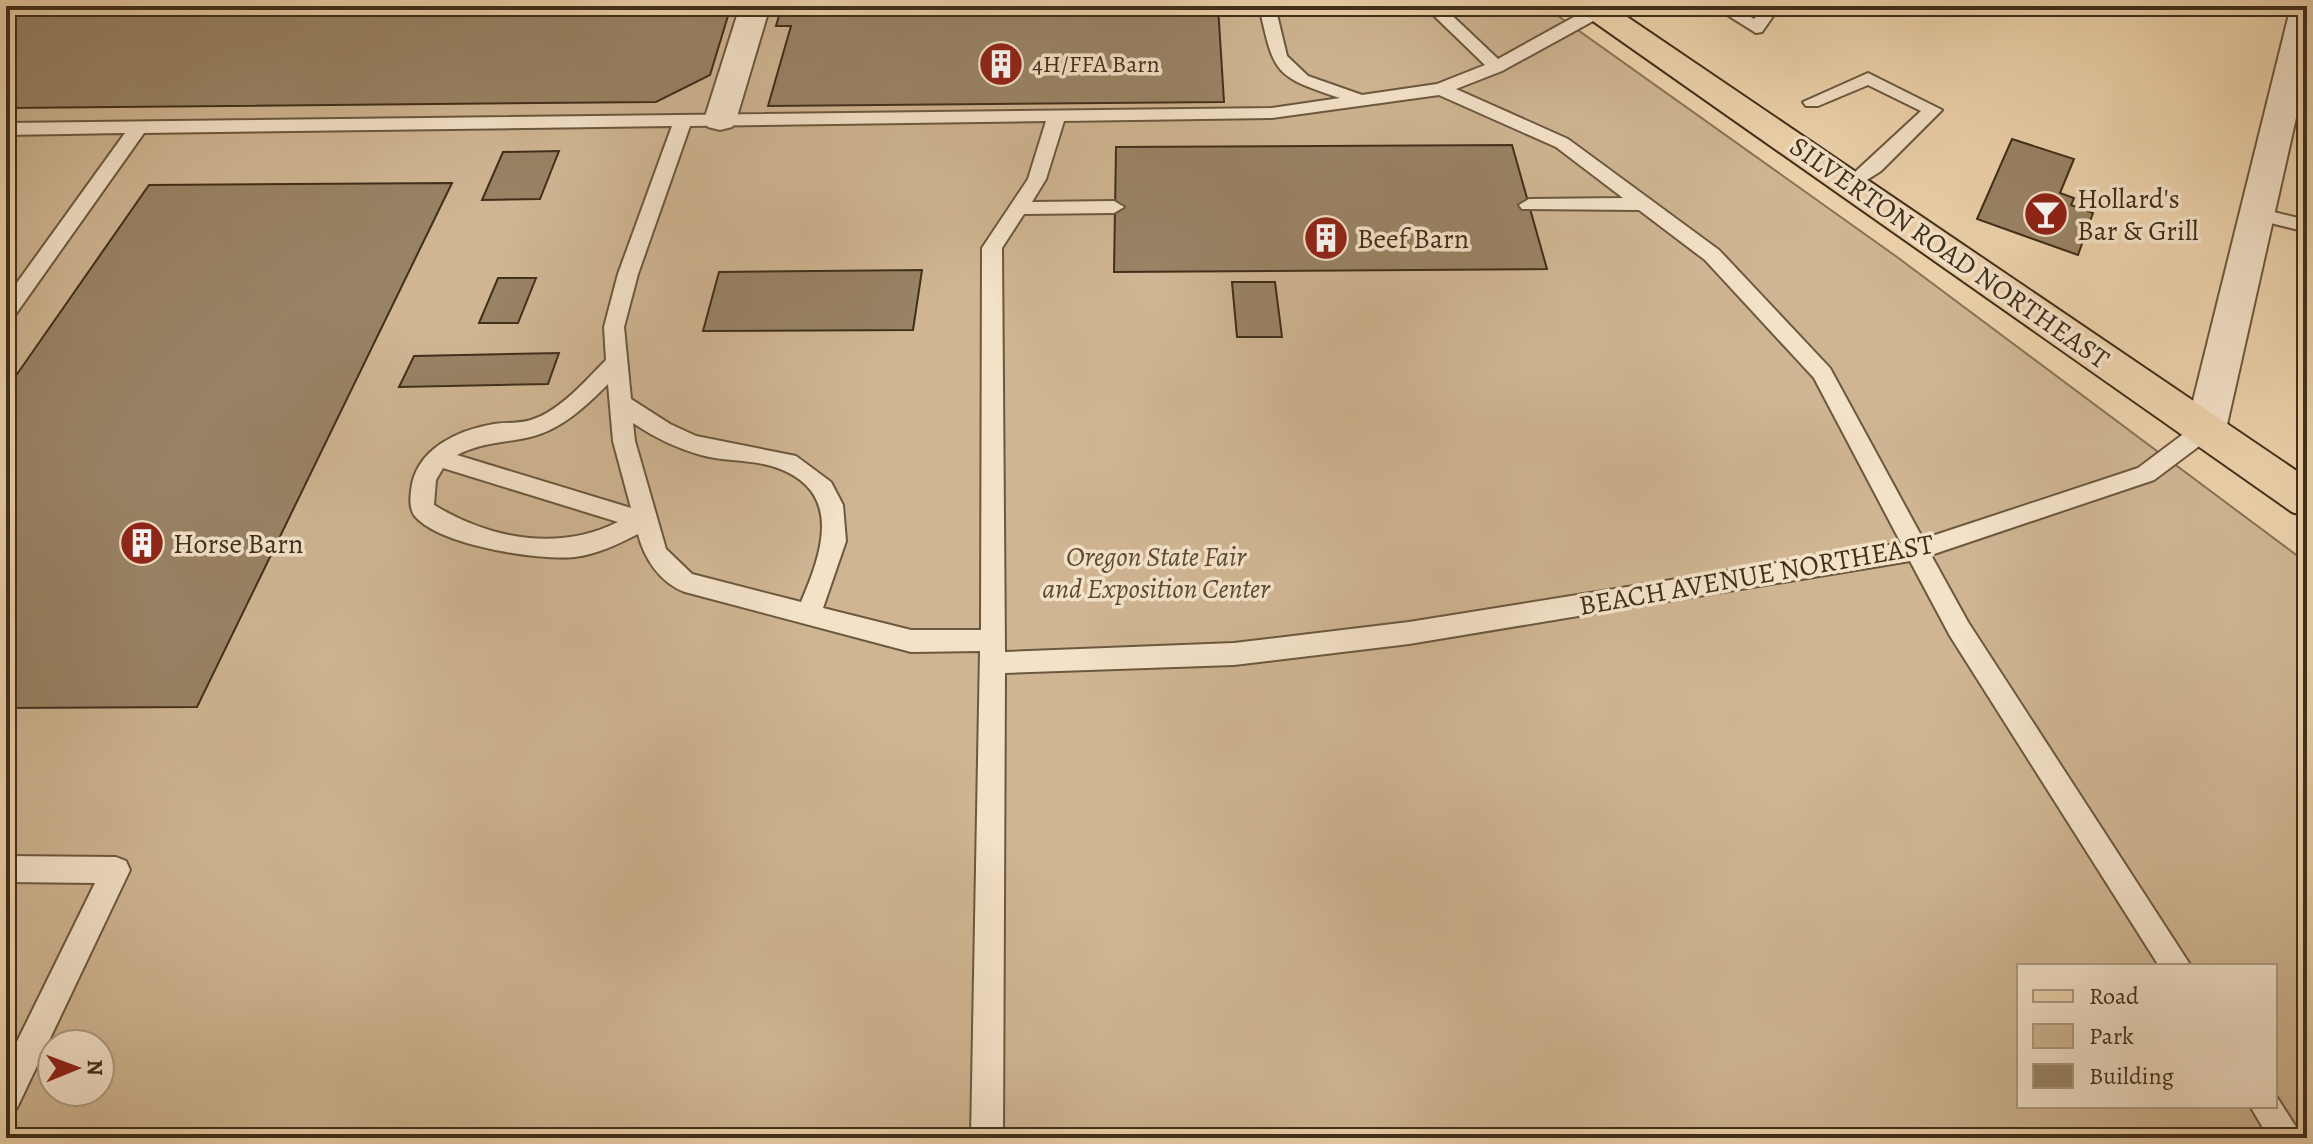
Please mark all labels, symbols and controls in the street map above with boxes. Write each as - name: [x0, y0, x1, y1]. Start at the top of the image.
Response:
- building icon: 4H/FFA Barn: [977, 40, 1025, 88]
- place label: 4H/FFA Barn: [1032, 48, 1160, 80]
- street label: SILVERTON ROAD NORTHEAST: [1782, 128, 2117, 378]
- place label: Hollard's Bar & Grill: [2077, 180, 2199, 250]
- bar icon: Hollard's Bar & Grill: [2022, 190, 2070, 238]
- building icon: Beef Barn: [1302, 214, 1350, 262]
- place label: Beef Barn: [1357, 220, 1469, 258]
- building icon: Horse Barn: [118, 519, 166, 567]
- place label: Horse Barn: [173, 525, 303, 563]
- street label: BEACH AVENUE NORTHEAST: [1576, 525, 1937, 625]
- park label: Oregon State Fair and Exposition Center: [1042, 538, 1271, 608]
- legend: [2017, 964, 2277, 1108]
- text: Road: [2089, 980, 2139, 1012]
- text: Park: [2089, 1020, 2134, 1052]
- north arrow: [36, 1028, 116, 1108]
- text: N: [80, 1059, 110, 1076]
- text: Building: [2089, 1060, 2174, 1092]

